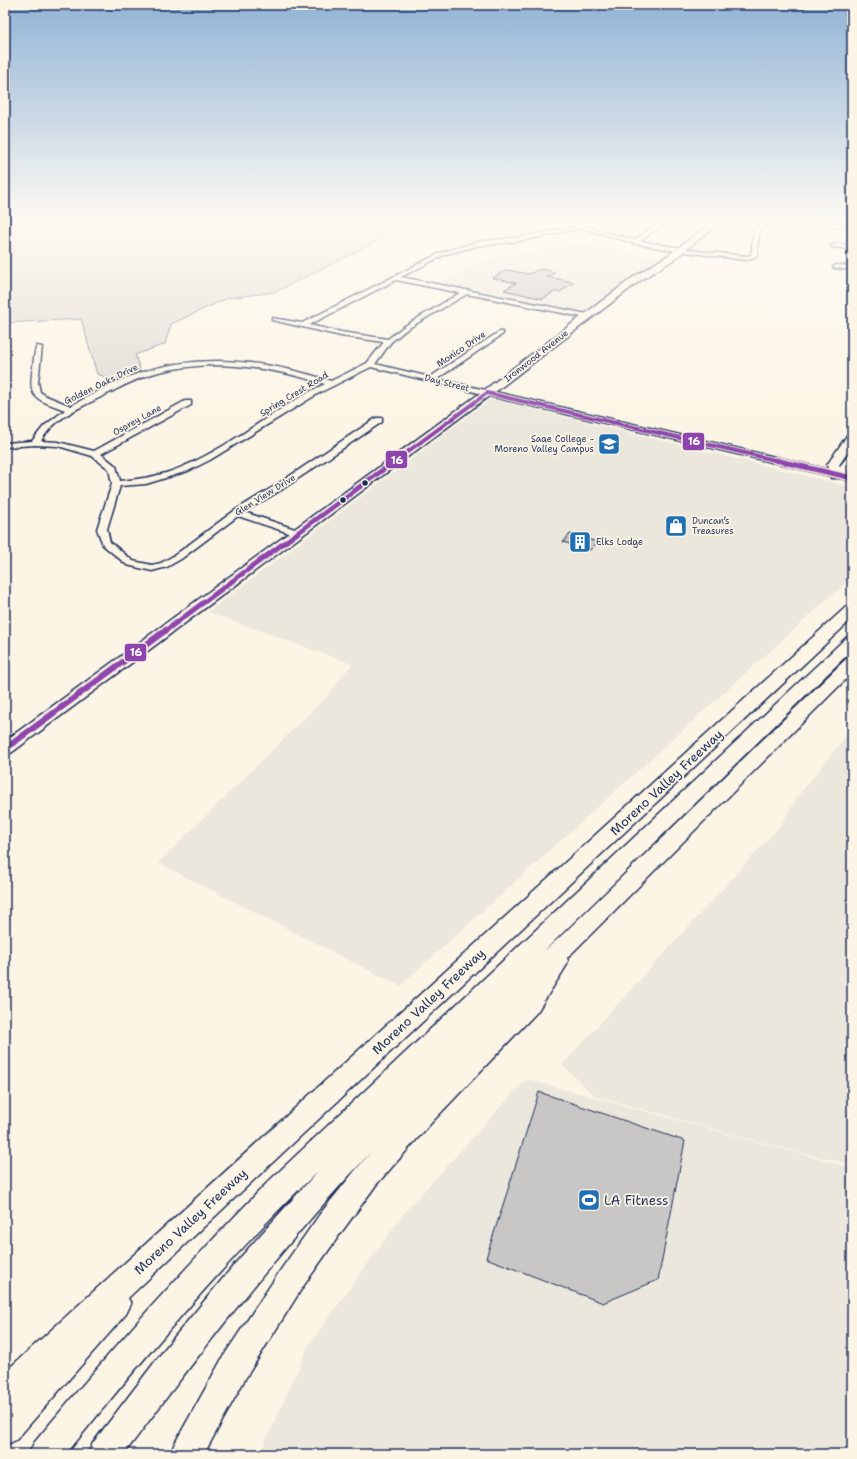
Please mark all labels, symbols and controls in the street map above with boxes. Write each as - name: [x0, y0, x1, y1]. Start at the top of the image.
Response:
- street label: Ironwood Avenue: [501, 327, 571, 385]
- street label: Monico Drive: [434, 328, 488, 370]
- street label: Golden Oaks Drive: [62, 361, 140, 407]
- street label: Spring Crest Road: [258, 369, 331, 419]
- street label: Day Street: [423, 372, 471, 394]
- street label: Osprey Lane: [111, 402, 163, 438]
- school or university icon: Sage College - Moreno Valley Campus: [596, 431, 622, 457]
- line badge: 16: [682, 432, 705, 451]
- place label: Sage College - Moreno Valley Campus: [495, 433, 594, 455]
- text: 16: [688, 434, 701, 449]
- line badge: 16: [385, 450, 408, 469]
- text: 16: [391, 453, 404, 468]
- street label: Glen View Drive: [232, 472, 298, 518]
- unlabelled marker: [360, 478, 370, 488]
- unlabelled marker: [338, 495, 348, 505]
- shop icon: Duncan’s Treasures: [663, 513, 689, 539]
- place label: Duncan’s Treasures: [692, 515, 734, 537]
- building icon: Elks Lodge: [567, 529, 593, 555]
- place label: Elks Lodge: [596, 536, 643, 548]
- line badge: 16: [124, 643, 147, 662]
- text: 16: [130, 645, 143, 660]
- street label: Moreno Valley Freeway: [606, 726, 726, 839]
- street label: Moreno Valley Freeway: [368, 945, 488, 1058]
- street label: Moreno Valley Freeway: [130, 1165, 250, 1278]
- sports icon: LA Fitness: [576, 1187, 602, 1213]
- place label: LA Fitness: [604, 1192, 668, 1209]

